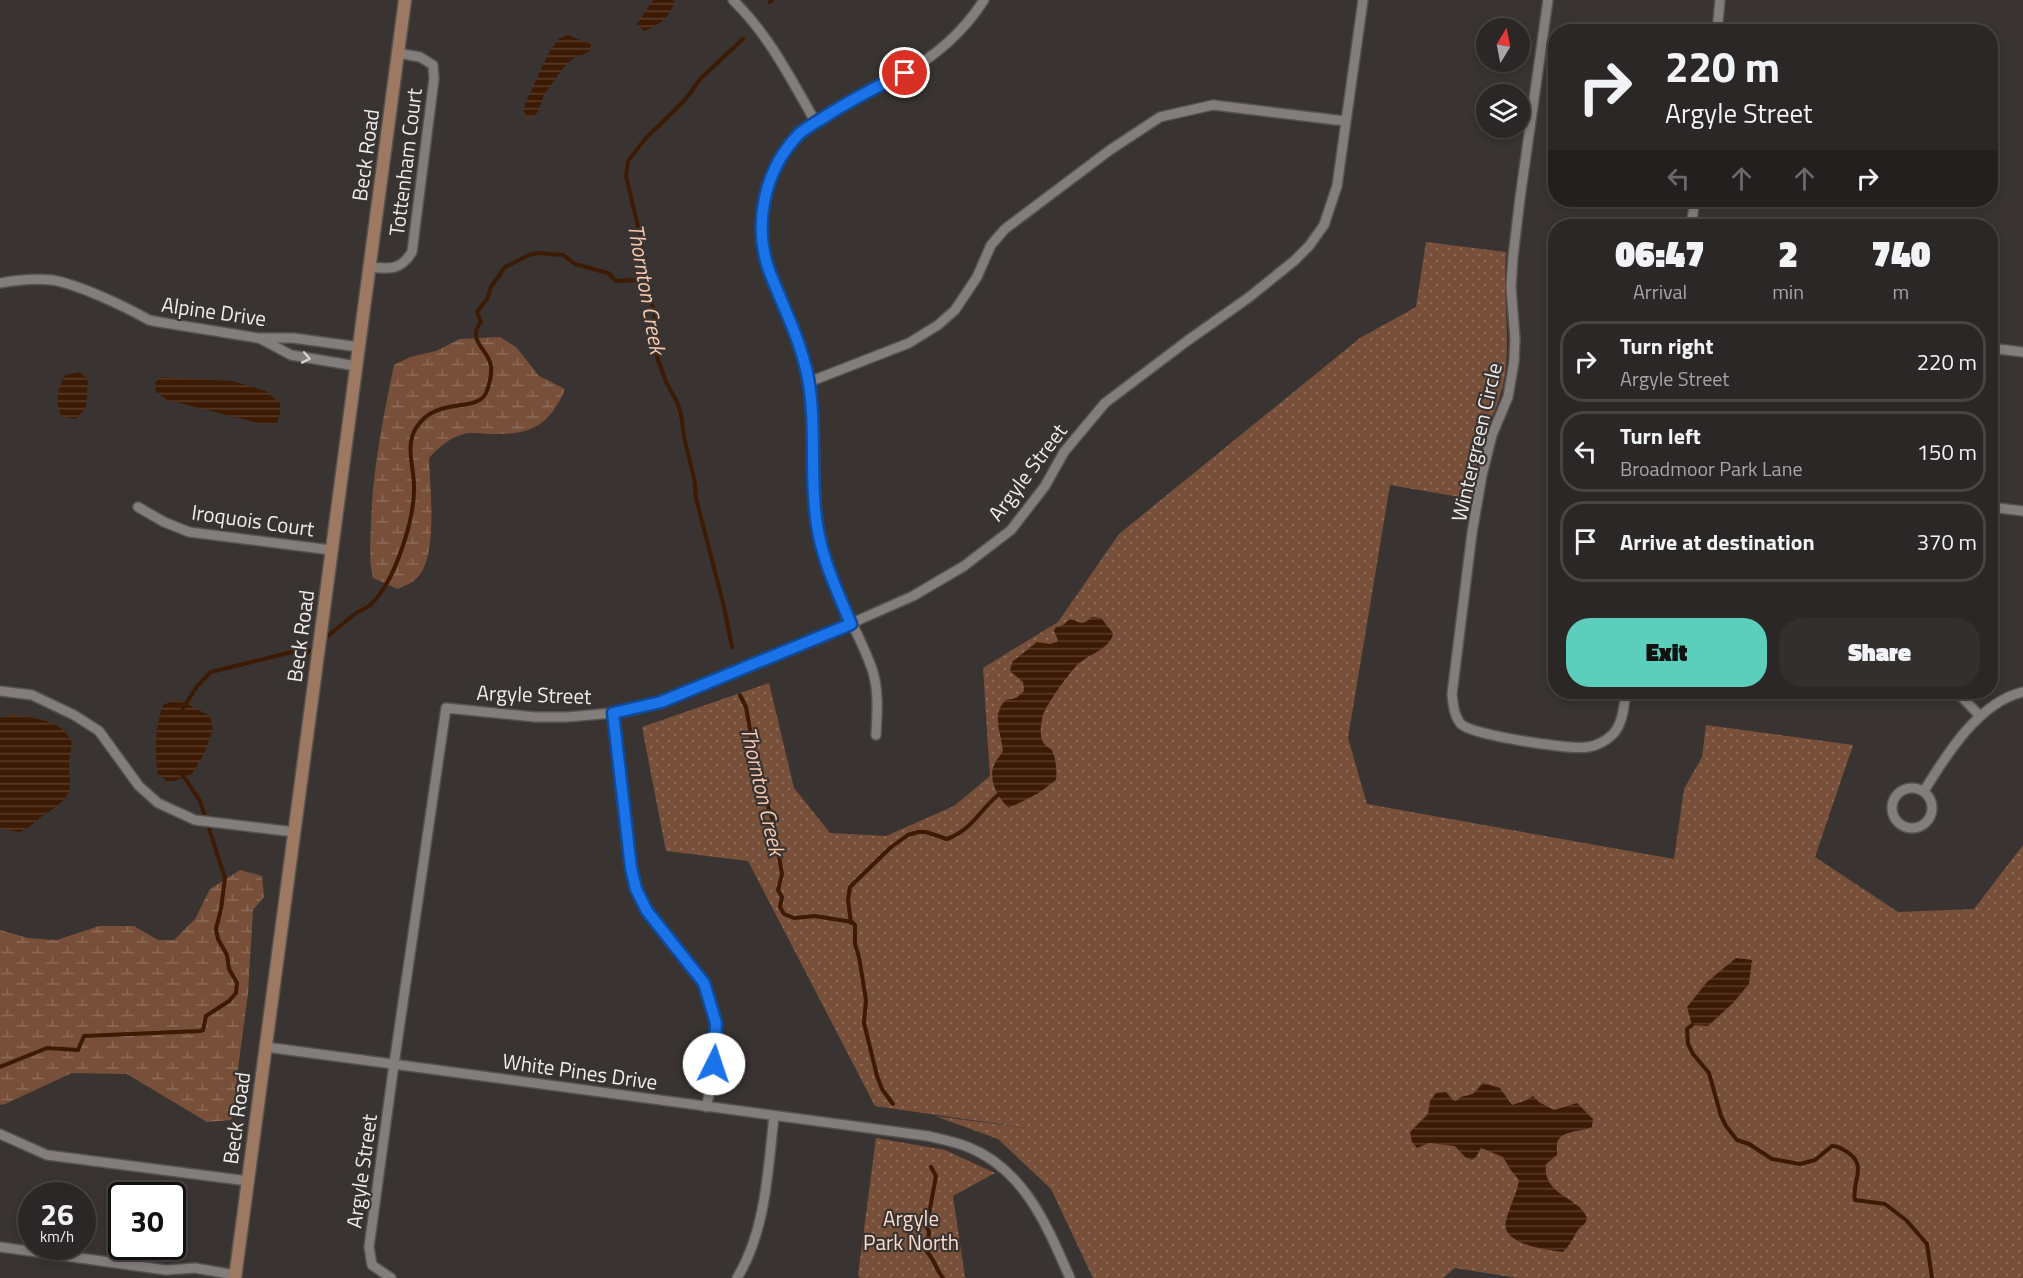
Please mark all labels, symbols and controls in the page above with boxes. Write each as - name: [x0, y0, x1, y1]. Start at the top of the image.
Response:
- north arrow: [1476, 18, 1530, 72]
- map controls: [1476, 18, 1530, 138]
- text: 220 m: [1665, 34, 1780, 98]
- pin: [879, 47, 930, 98]
- icon: right: [1566, 48, 1644, 126]
- icon: arrive: [888, 56, 921, 89]
- button: layers: [1476, 84, 1530, 138]
- street label: Tottenham Court: [380, 86, 430, 238]
- text: Argyle Street: [1665, 92, 1813, 133]
- street label: Beck Road: [343, 107, 387, 203]
- icon: left: [1662, 162, 1695, 195]
- icon: ahead: [1725, 162, 1758, 195]
- icon: ahead: [1788, 162, 1821, 195]
- icon: right: [1851, 162, 1884, 195]
- water label: Thornton Creek: [619, 221, 676, 359]
- text: 06:47: [1615, 226, 1705, 281]
- text: 2: [1778, 226, 1798, 281]
- text: 740: [1871, 226, 1931, 281]
- text: Arrival: [1633, 276, 1687, 307]
- text: min: [1772, 276, 1804, 307]
- text: m: [1893, 276, 1909, 307]
- street label: Alpine Drive: [160, 288, 268, 334]
- text: Turn right: [1620, 329, 1714, 363]
- icon: right: [1569, 345, 1602, 378]
- text: 220 m: [1917, 345, 1977, 379]
- one-way arrow: [300, 351, 310, 364]
- street label: Wintergreen Circle: [1442, 359, 1510, 525]
- text: Argyle Street: [1620, 363, 1729, 394]
- street label: Argyle Street: [980, 416, 1075, 527]
- text: Turn left: [1620, 419, 1701, 453]
- icon: left: [1569, 435, 1602, 468]
- text: 150 m: [1917, 435, 1977, 469]
- text: Broadmoor Park Lane: [1620, 453, 1802, 484]
- street label: Iroquois Court: [190, 496, 317, 545]
- icon: arrive: [1569, 525, 1602, 558]
- text: Arrive at destination: [1620, 525, 1815, 559]
- text: 370 m: [1917, 525, 1977, 559]
- street label: Beck Road: [278, 588, 322, 684]
- button: Exit: [1566, 618, 1767, 687]
- button: Share: [1779, 618, 1980, 687]
- street label: Argyle Street: [476, 676, 593, 712]
- water label: Thornton Creek: [732, 723, 795, 861]
- position arrow: [682, 1032, 746, 1096]
- street label: White Pines Drive: [500, 1044, 660, 1098]
- street label: Beck Road: [214, 1070, 258, 1166]
- street label: Argyle Street: [337, 1111, 385, 1230]
- speed limit sign: 30: [108, 1182, 186, 1260]
- text: 26: [40, 1191, 74, 1237]
- park label: Argyle Park North: [863, 1202, 959, 1258]
- text: km/h: [40, 1225, 74, 1248]

